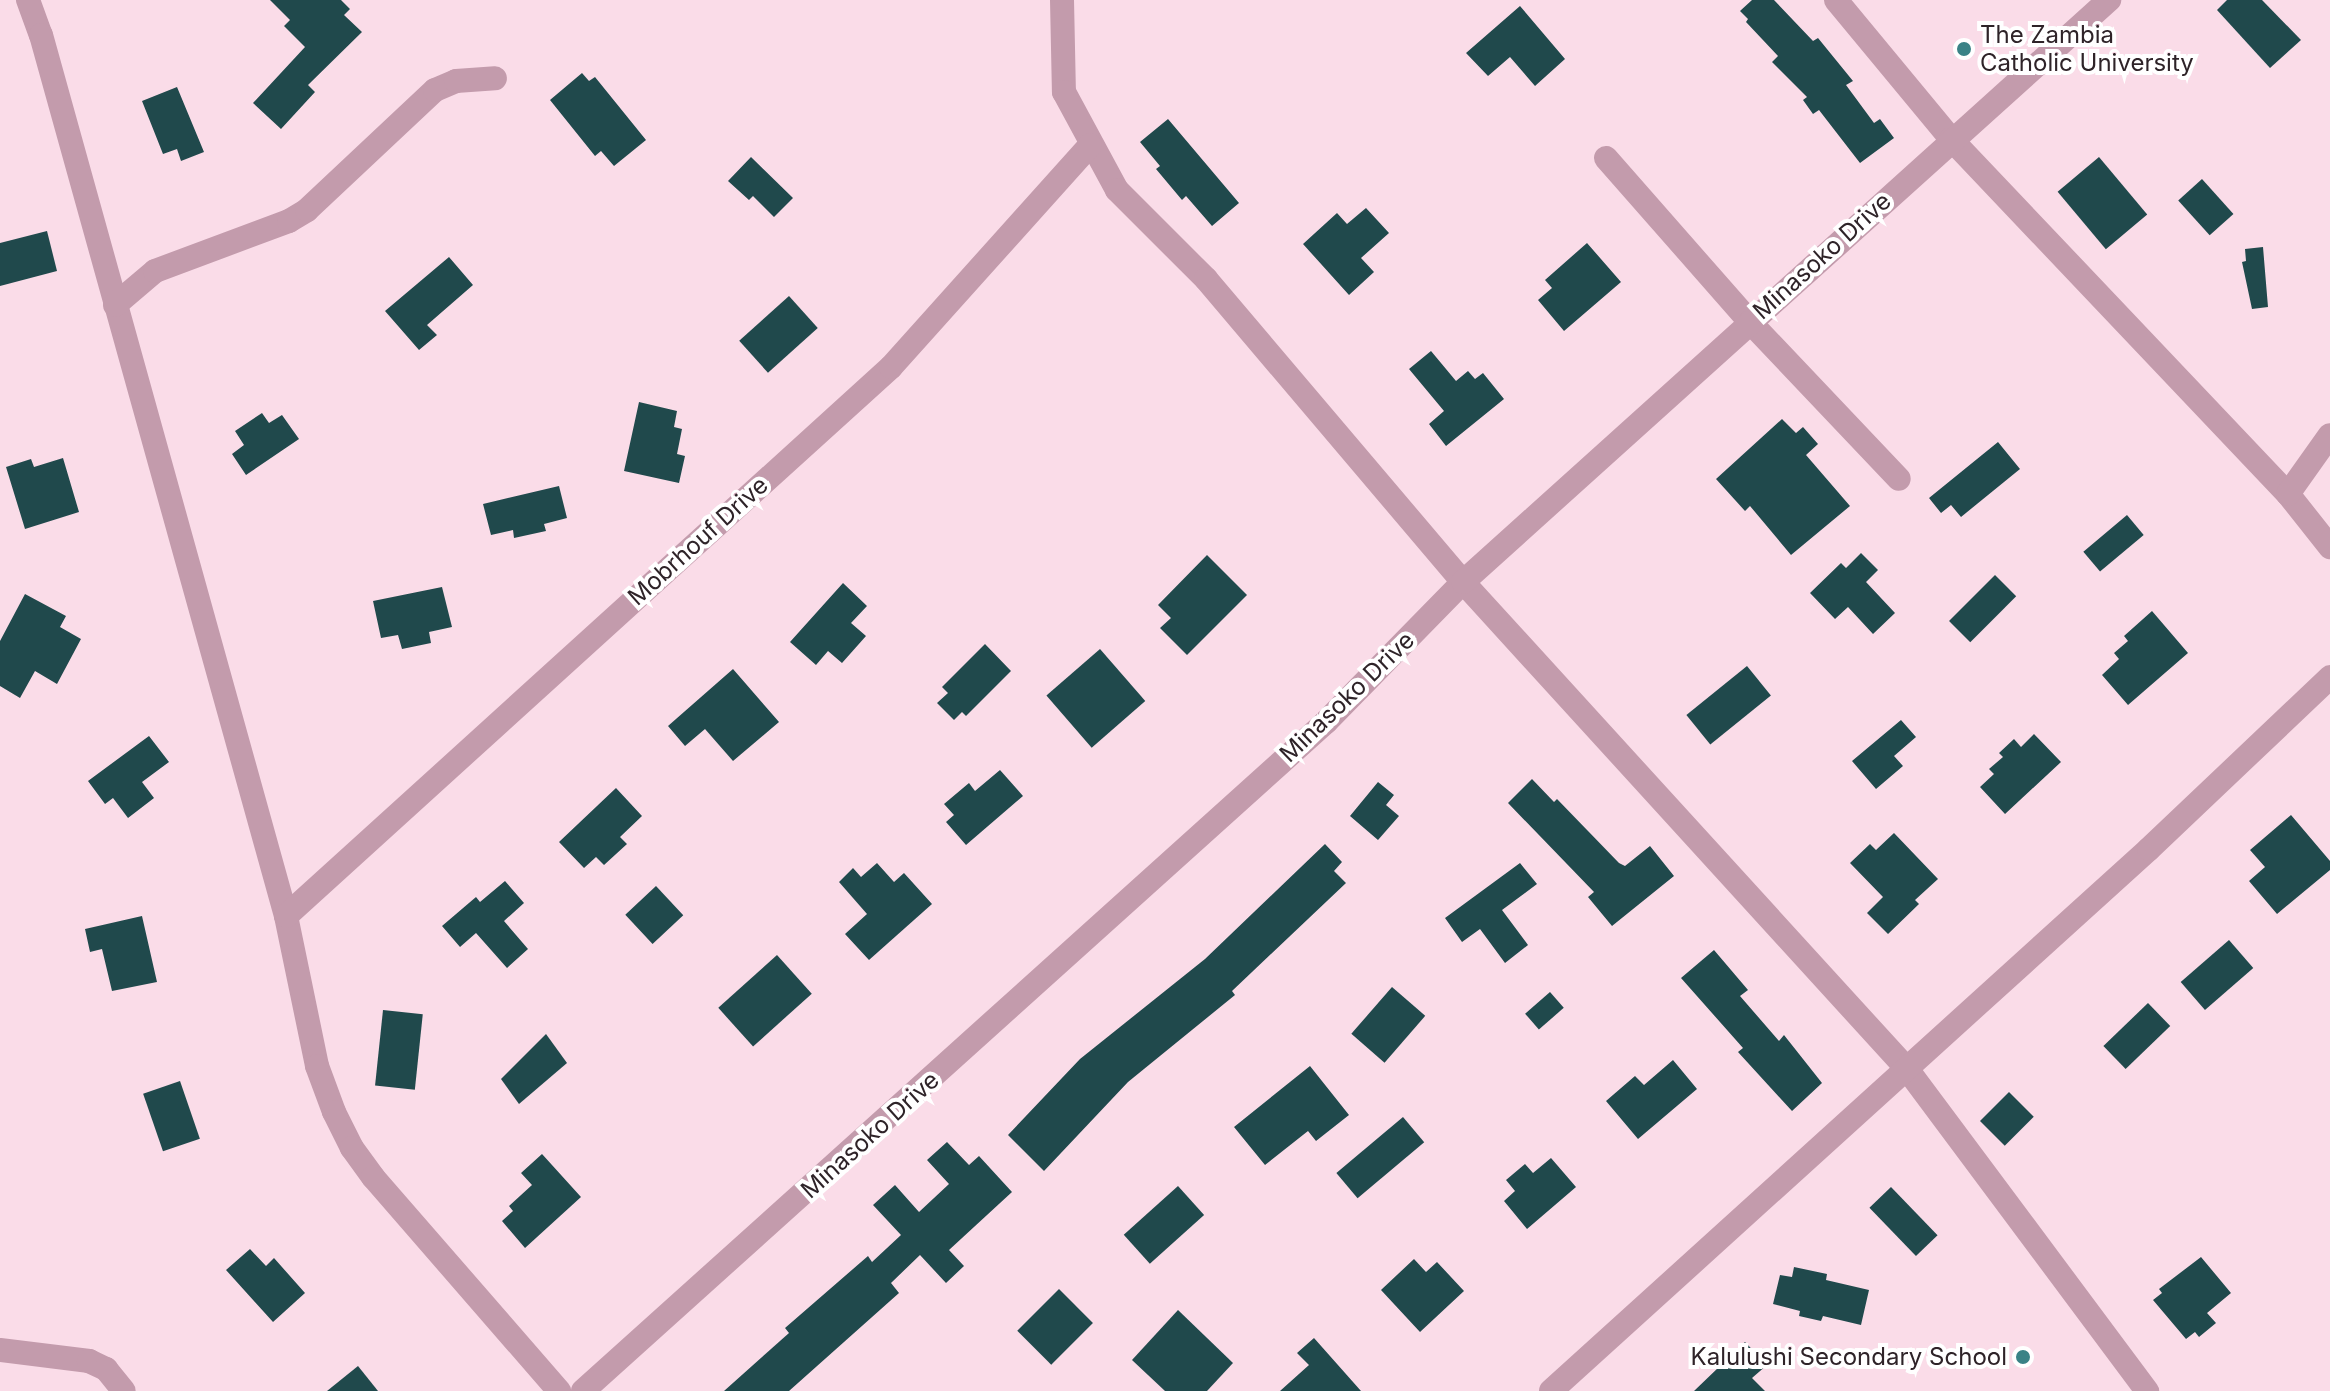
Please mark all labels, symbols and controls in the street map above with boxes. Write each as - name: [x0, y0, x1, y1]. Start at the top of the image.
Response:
- place label: The Zambia Catholic University: [1980, 21, 2194, 77]
- marker: The Zambia Catholic University: [1955, 40, 1973, 58]
- street label: Minasoko Drive: [1747, 187, 1897, 325]
- street label: Mobrhouf Drive: [622, 471, 774, 611]
- street label: Minasoko Drive: [1274, 626, 1420, 768]
- street label: Minasoko Drive: [795, 1066, 945, 1204]
- place label: Kalulushi Secondary School: [1691, 1343, 2007, 1371]
- marker: Kalulushi Secondary School: [2014, 1348, 2032, 1366]

